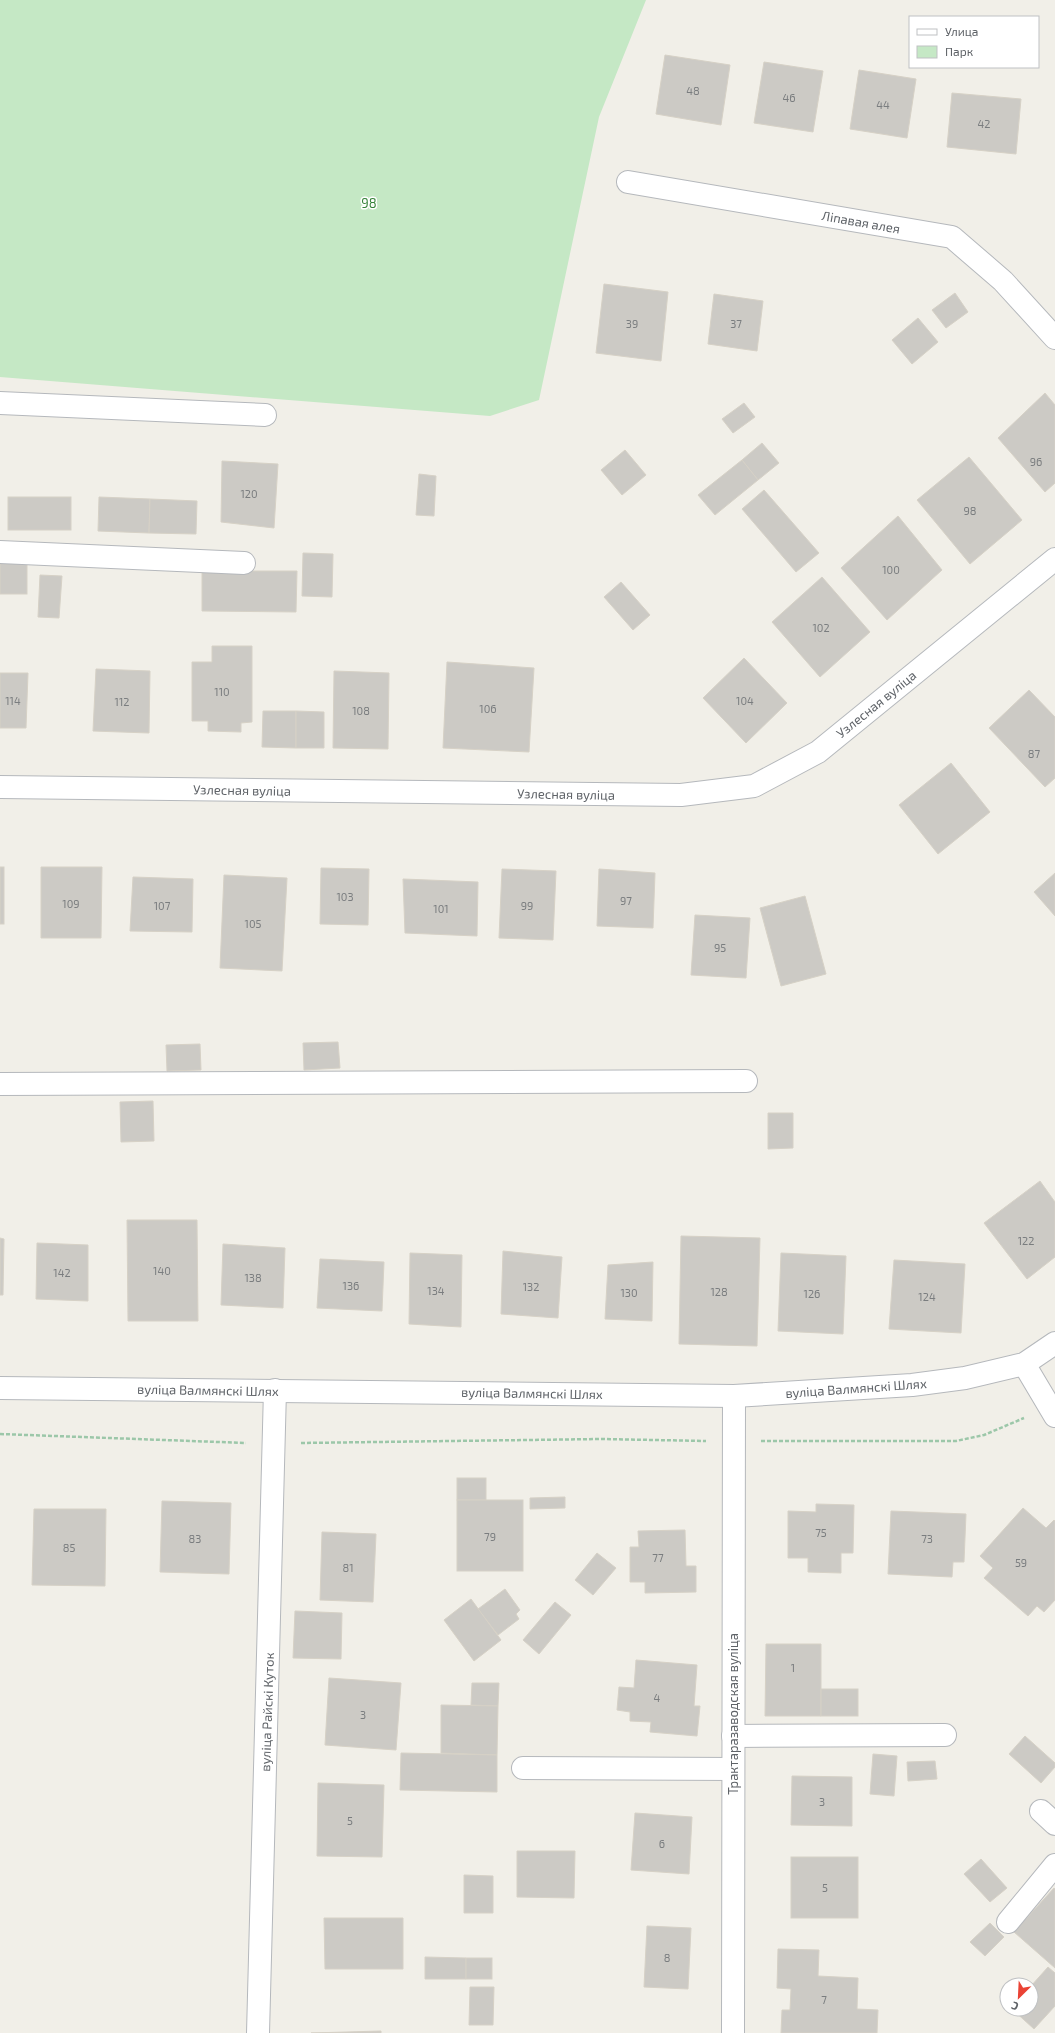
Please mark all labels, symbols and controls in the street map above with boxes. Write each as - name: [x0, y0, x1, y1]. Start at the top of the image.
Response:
- legend: [909, 16, 1039, 68]
- text: Улица: [945, 24, 978, 38]
- text: Парк: [945, 44, 974, 58]
- house number: 48: [686, 84, 700, 97]
- house number: 46: [782, 91, 796, 104]
- house number: 44: [876, 98, 890, 111]
- house number: 42: [978, 117, 990, 130]
- park label: 98: [361, 195, 377, 211]
- street label: Ліпавая алея: [821, 207, 901, 237]
- house number: 39: [626, 317, 638, 330]
- house number: 37: [730, 317, 742, 330]
- house number: 96: [1030, 455, 1042, 468]
- house number: 120: [240, 487, 258, 500]
- house number: 98: [964, 504, 976, 517]
- house number: 100: [882, 563, 900, 576]
- house number: 102: [812, 621, 830, 634]
- street label: Узлесная вуліца: [833, 667, 919, 741]
- house number: 110: [214, 685, 230, 698]
- house number: 114: [5, 694, 21, 707]
- house number: 104: [736, 694, 754, 707]
- house number: 112: [115, 695, 129, 708]
- house number: 106: [479, 702, 497, 715]
- house number: 108: [352, 704, 370, 717]
- house number: 87: [1028, 747, 1041, 760]
- street label: Узлесная вуліца: [193, 781, 291, 799]
- street label: Узлесная вуліца: [517, 785, 615, 803]
- house number: 103: [336, 890, 354, 903]
- house number: 97: [620, 894, 632, 907]
- house number: 109: [62, 897, 80, 910]
- house number: 107: [154, 899, 171, 912]
- house number: 99: [521, 899, 533, 912]
- house number: 101: [433, 902, 449, 915]
- house number: 105: [245, 917, 262, 930]
- house number: 95: [714, 941, 726, 954]
- house number: 122: [1018, 1234, 1034, 1247]
- house number: 140: [153, 1264, 171, 1277]
- house number: 142: [53, 1266, 71, 1279]
- house number: 138: [244, 1271, 262, 1284]
- house number: 136: [343, 1279, 359, 1292]
- house number: 132: [523, 1280, 539, 1293]
- house number: 134: [427, 1284, 445, 1297]
- house number: 128: [710, 1285, 728, 1298]
- house number: 130: [620, 1286, 638, 1299]
- house number: 126: [804, 1287, 820, 1300]
- house number: 124: [918, 1290, 936, 1303]
- street label: вуліца Валмянскі Шлях: [785, 1375, 927, 1401]
- street label: вуліца Валмянскі Шлях: [137, 1381, 279, 1399]
- street label: вуліца Валмянскі Шлях: [461, 1384, 603, 1402]
- house number: 75: [815, 1526, 827, 1539]
- house number: 79: [484, 1530, 496, 1543]
- house number: 83: [189, 1532, 201, 1545]
- house number: 73: [921, 1532, 933, 1545]
- house number: 85: [63, 1541, 75, 1554]
- house number: 77: [652, 1551, 664, 1564]
- house number: 59: [1015, 1556, 1027, 1569]
- house number: 81: [342, 1561, 354, 1574]
- street label: Трактаразаводская вуліца: [725, 1633, 741, 1795]
- street label: вуліца Райскі Куток: [257, 1652, 277, 1772]
- house number: 1: [791, 1661, 795, 1674]
- house number: 4: [654, 1691, 661, 1704]
- house number: 3: [360, 1708, 366, 1721]
- house number: 3: [819, 1795, 825, 1808]
- house number: 5: [347, 1814, 353, 1827]
- house number: 6: [659, 1837, 665, 1850]
- house number: 5: [822, 1881, 828, 1894]
- house number: 8: [664, 1951, 670, 1964]
- north arrow: [999, 1977, 1039, 2017]
- house number: 7: [821, 1993, 827, 2006]
- text: С: [1009, 1999, 1020, 2014]

